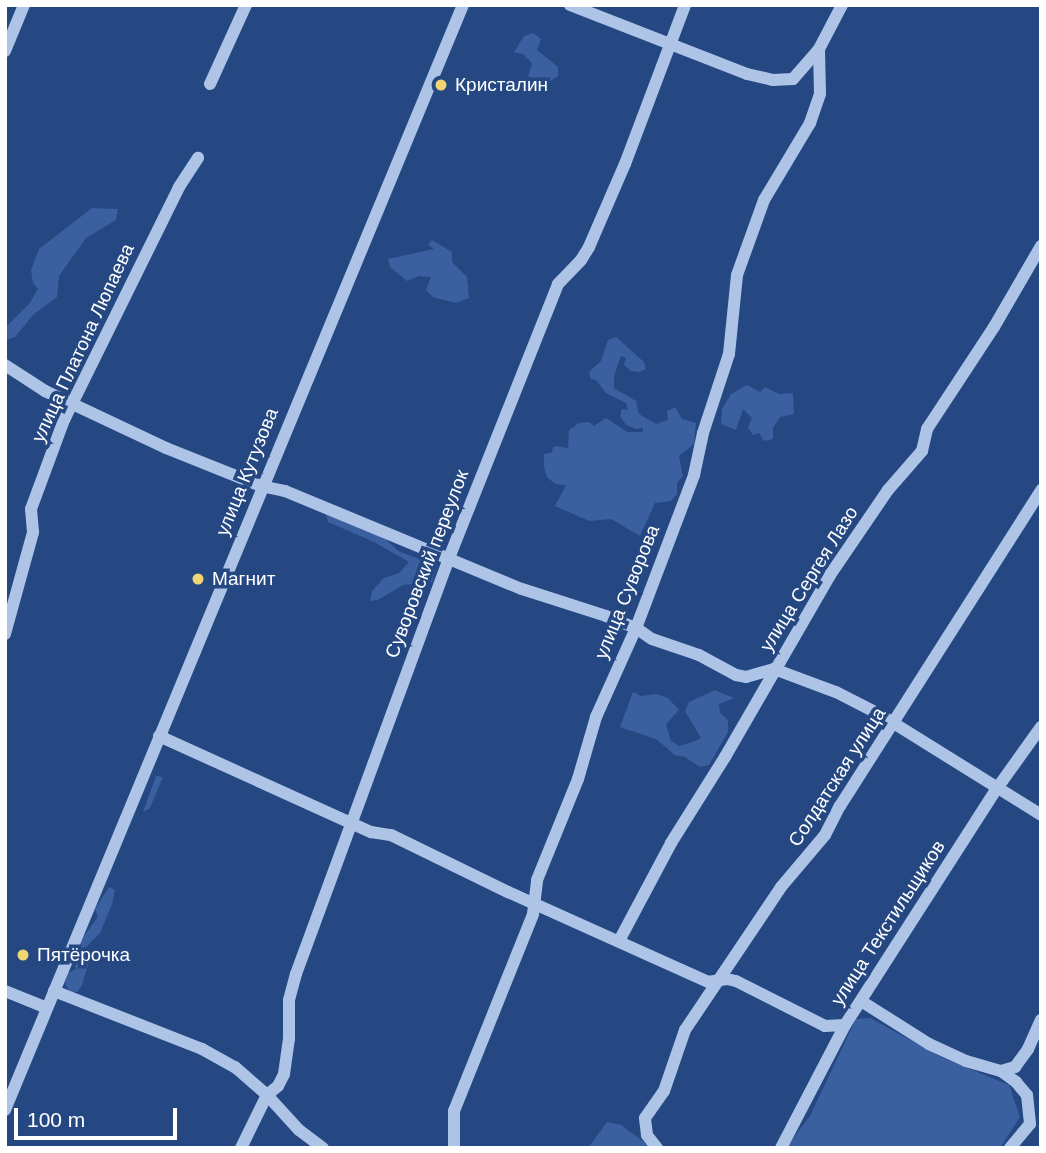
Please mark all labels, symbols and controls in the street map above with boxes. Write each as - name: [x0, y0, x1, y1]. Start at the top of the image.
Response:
- place label: Кристалин: [455, 74, 548, 96]
- marker: Кристалин: [433, 77, 449, 93]
- street label: улица Платона Люпаева: [27, 240, 139, 446]
- street label: улица Кутузова: [211, 405, 283, 539]
- street label: Суворовский переулок: [381, 467, 473, 661]
- street label: улица Сергея Лазо: [755, 502, 863, 656]
- street label: улица Суворова: [590, 522, 664, 662]
- place label: Магнит: [212, 568, 275, 590]
- marker: Магнит: [190, 571, 206, 587]
- street label: Солдатская улица: [784, 703, 890, 851]
- street label: улица Текстильщиков: [826, 836, 950, 1010]
- place label: Пятёрочка: [37, 944, 130, 966]
- marker: Пятёрочка: [15, 947, 31, 963]
- scale bar: [18, 1094, 180, 1138]
- text: 100 m: [27, 1108, 85, 1131]

